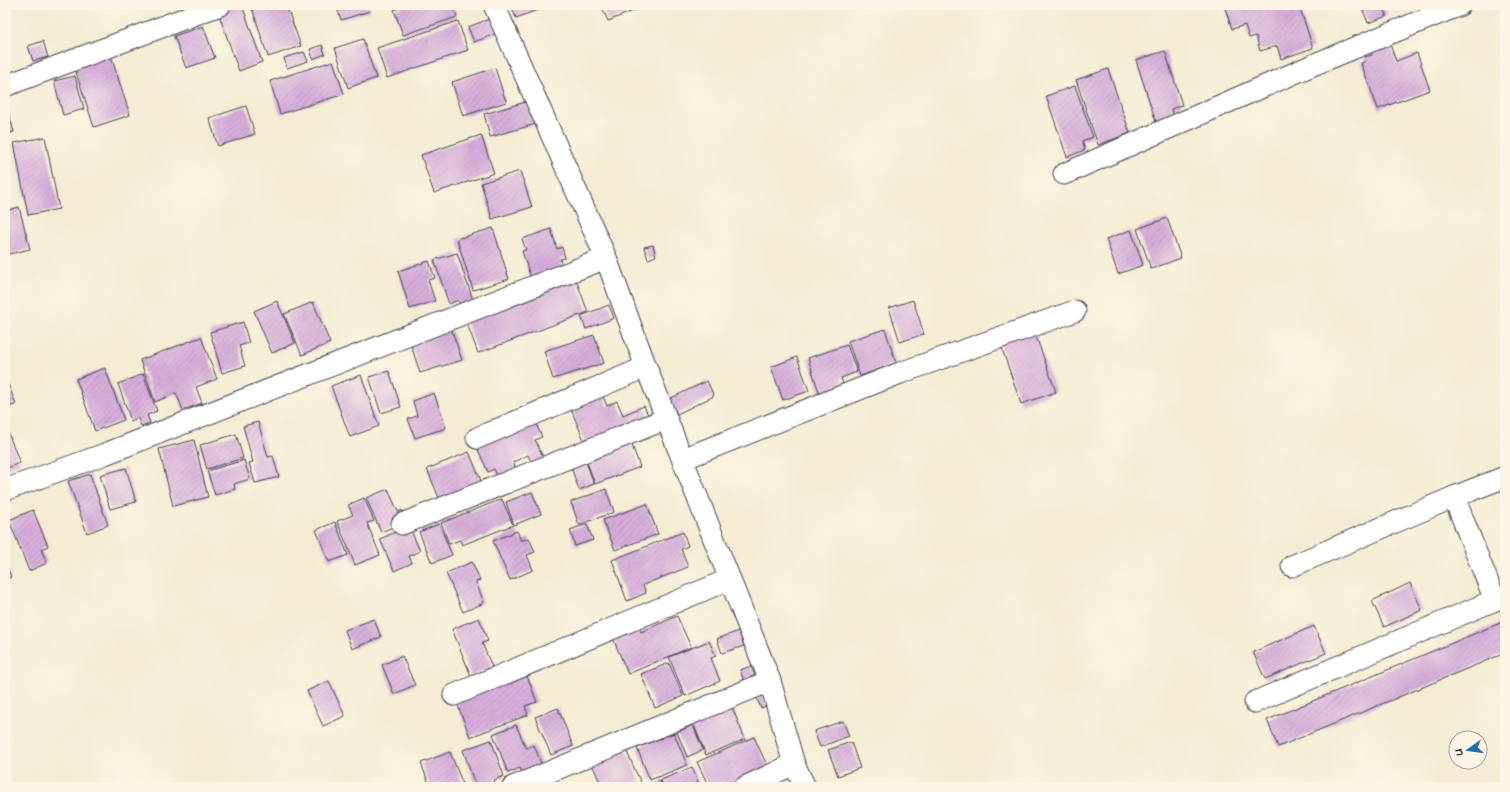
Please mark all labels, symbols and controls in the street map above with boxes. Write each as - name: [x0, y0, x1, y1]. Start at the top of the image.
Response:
- north arrow: [1448, 730, 1488, 770]
- text: U: [1451, 747, 1467, 758]

